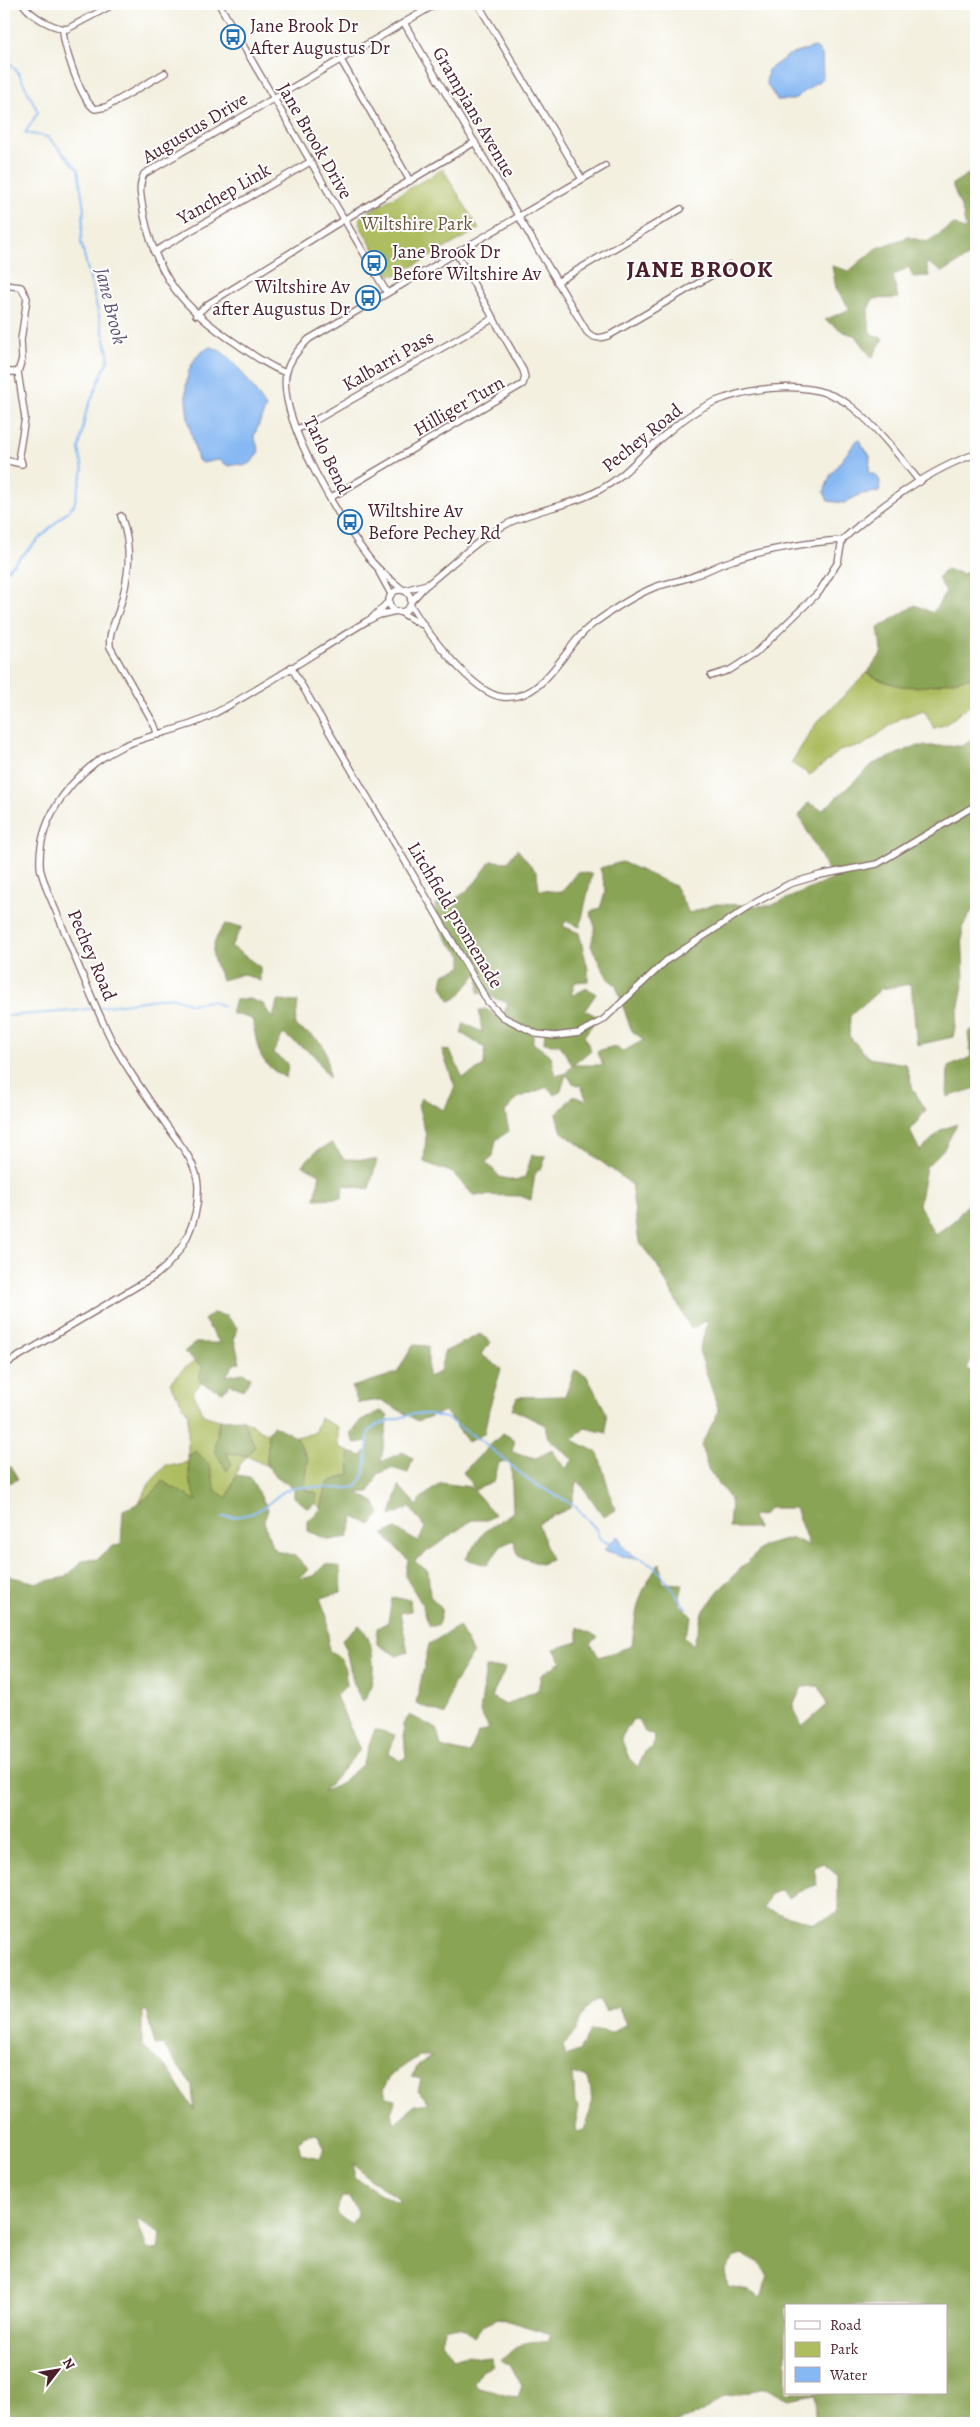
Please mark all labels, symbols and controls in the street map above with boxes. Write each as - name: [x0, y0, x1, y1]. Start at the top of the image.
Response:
- place label: Jane Brook Dr After Augustus Dr: [249, 13, 390, 61]
- bus stop icon: Jane Brook Dr After Augustus Dr: [220, 24, 246, 50]
- street label: Grampians Avenue: [426, 42, 522, 182]
- street label: Jane Brook Drive: [271, 78, 359, 204]
- street label: Augustus Drive: [136, 86, 253, 170]
- street label: Yanchep Link: [172, 157, 276, 232]
- park label: Wiltshire Park: [360, 211, 473, 237]
- place label: Jane Brook Dr Before Wiltshire Av: [392, 239, 542, 287]
- bus stop icon: Jane Brook Dr Before Wiltshire Av: [361, 250, 387, 276]
- district label: JANE BROOK: [627, 253, 773, 285]
- water label: Jane Brook: [88, 264, 134, 347]
- place label: Wiltshire Av after Augustus Dr: [212, 274, 351, 322]
- bus stop icon: Wiltshire Av after Augustus Dr: [355, 285, 381, 311]
- street label: Kalbarri Pass: [337, 324, 439, 398]
- street label: Hilliger Turn: [409, 369, 509, 443]
- street label: Pechey Road: [596, 397, 688, 479]
- street label: Tarlo Bend: [297, 412, 357, 499]
- place label: Wiltshire Av Before Pechey Rd: [367, 498, 502, 546]
- bus stop icon: Wiltshire Av Before Pechey Rd: [337, 509, 363, 535]
- street label: Litchfield promenade: [401, 837, 509, 993]
- street label: Pechey Road: [61, 905, 123, 1005]
- legend: [785, 2304, 948, 2394]
- text: Road: [830, 2315, 862, 2335]
- text: Park: [830, 2339, 859, 2359]
- north arrow: [32, 2344, 82, 2394]
- text: N: [58, 2354, 79, 2373]
- text: Water: [829, 2365, 867, 2385]

